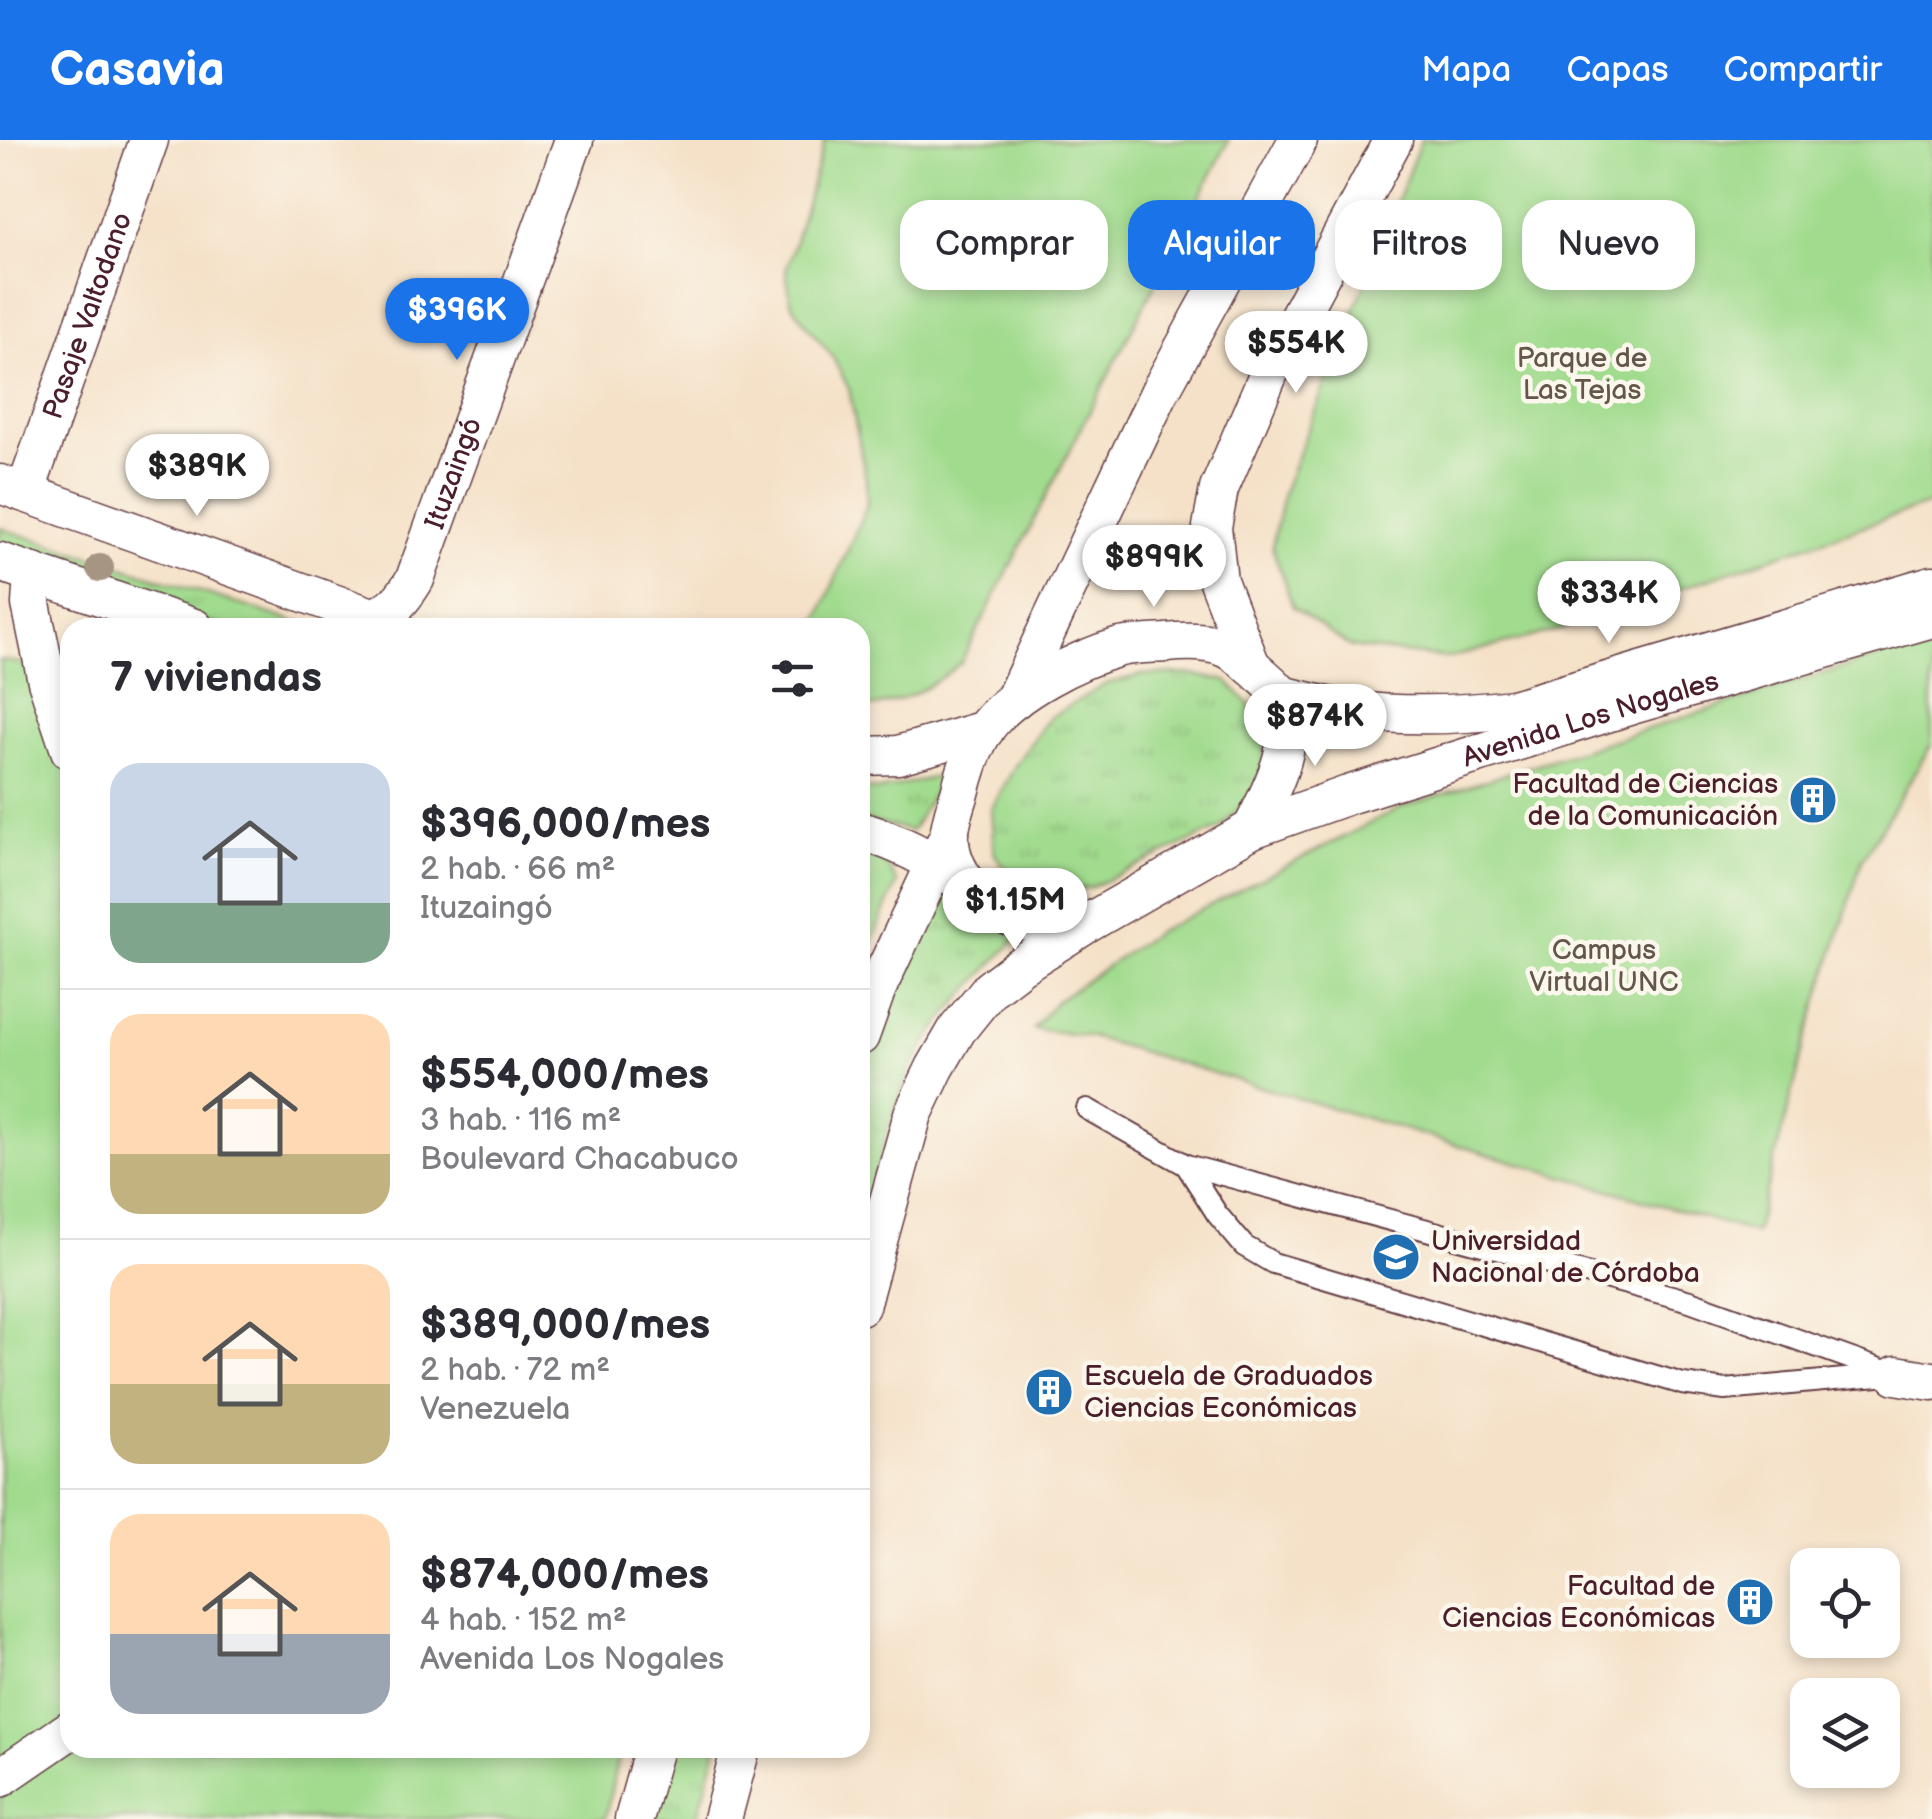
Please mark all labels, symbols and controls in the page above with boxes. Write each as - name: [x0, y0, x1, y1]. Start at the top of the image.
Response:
- text: Casavia: [50, 42, 225, 99]
- text: Mapa: [1421, 49, 1511, 92]
- text: Capas: [1566, 49, 1669, 92]
- text: Compartir: [1724, 49, 1882, 92]
- chip: Comprar: [900, 200, 1108, 290]
- chip: Alquilar: [1128, 200, 1315, 290]
- chip: Filtros: [1335, 200, 1502, 290]
- chip: Nuevo: [1522, 200, 1695, 290]
- street label: Pasaje Valtodano: [36, 208, 139, 423]
- pin: $396K: [387, 278, 527, 363]
- text: $396K: [407, 291, 507, 330]
- pin: $554K: [1226, 311, 1366, 396]
- text: $554K: [1247, 324, 1345, 363]
- park label: Parque de Las Tejas: [1517, 342, 1647, 407]
- street label: Ituzaingó: [418, 413, 489, 533]
- pin: $389K: [127, 434, 267, 519]
- text: $389K: [147, 447, 247, 486]
- pin: $899K: [1084, 525, 1224, 610]
- text: $899K: [1104, 538, 1204, 577]
- pin: $334K: [1539, 561, 1679, 646]
- text: $334K: [1559, 574, 1659, 613]
- icon: filters: [765, 651, 820, 706]
- text: 7 viviendas: [110, 653, 322, 704]
- street label: Avenida Los Nogales: [1458, 664, 1722, 774]
- pin: $874K: [1245, 684, 1385, 769]
- text: $874K: [1266, 697, 1364, 736]
- place label: Facultad de Ciencias de la Comunicación: [1512, 768, 1778, 833]
- building icon: Facultad de Ciencias de la Comunicación: [1787, 774, 1839, 826]
- text: $396,000/mes: [420, 799, 710, 850]
- icon: home: [190, 803, 310, 923]
- text: 2 hab. · 66 m²: [420, 850, 615, 889]
- pin: $1.15M: [934, 868, 1096, 953]
- text: $1.15M: [964, 881, 1066, 920]
- text: Ituzaingó: [420, 889, 553, 928]
- park label: Campus Virtual UNC: [1529, 934, 1679, 999]
- text: $554,000/mes: [420, 1050, 709, 1101]
- icon: home: [190, 1054, 310, 1174]
- text: 3 hab. · 116 m²: [420, 1101, 621, 1140]
- text: Boulevard Chacabuco: [420, 1140, 739, 1179]
- place label: Universidad Nacional de Córdoba: [1431, 1225, 1700, 1290]
- school or university icon: Universidad Nacional de Córdoba: [1370, 1231, 1422, 1283]
- text: $389,000/mes: [420, 1300, 710, 1351]
- icon: home: [190, 1304, 310, 1424]
- text: 2 hab. · 72 m²: [420, 1351, 610, 1390]
- place label: Escuela de Graduados Ciencias Económicas: [1084, 1360, 1373, 1425]
- building icon: Escuela de Graduados Ciencias Económicas: [1023, 1366, 1075, 1418]
- text: Venezuela: [420, 1390, 570, 1429]
- map controls: [1790, 1548, 1900, 1788]
- button: locate: [1790, 1548, 1900, 1658]
- text: $874,000/mes: [420, 1550, 709, 1601]
- icon: home: [190, 1554, 310, 1674]
- place label: Facultad de Ciencias Económicas: [1442, 1570, 1715, 1635]
- building icon: Facultad de Ciencias Económicas: [1724, 1576, 1776, 1628]
- text: 4 hab. · 152 m²: [420, 1601, 627, 1640]
- text: Avenida Los Nogales: [420, 1640, 724, 1679]
- button: layers: [1790, 1678, 1900, 1788]

